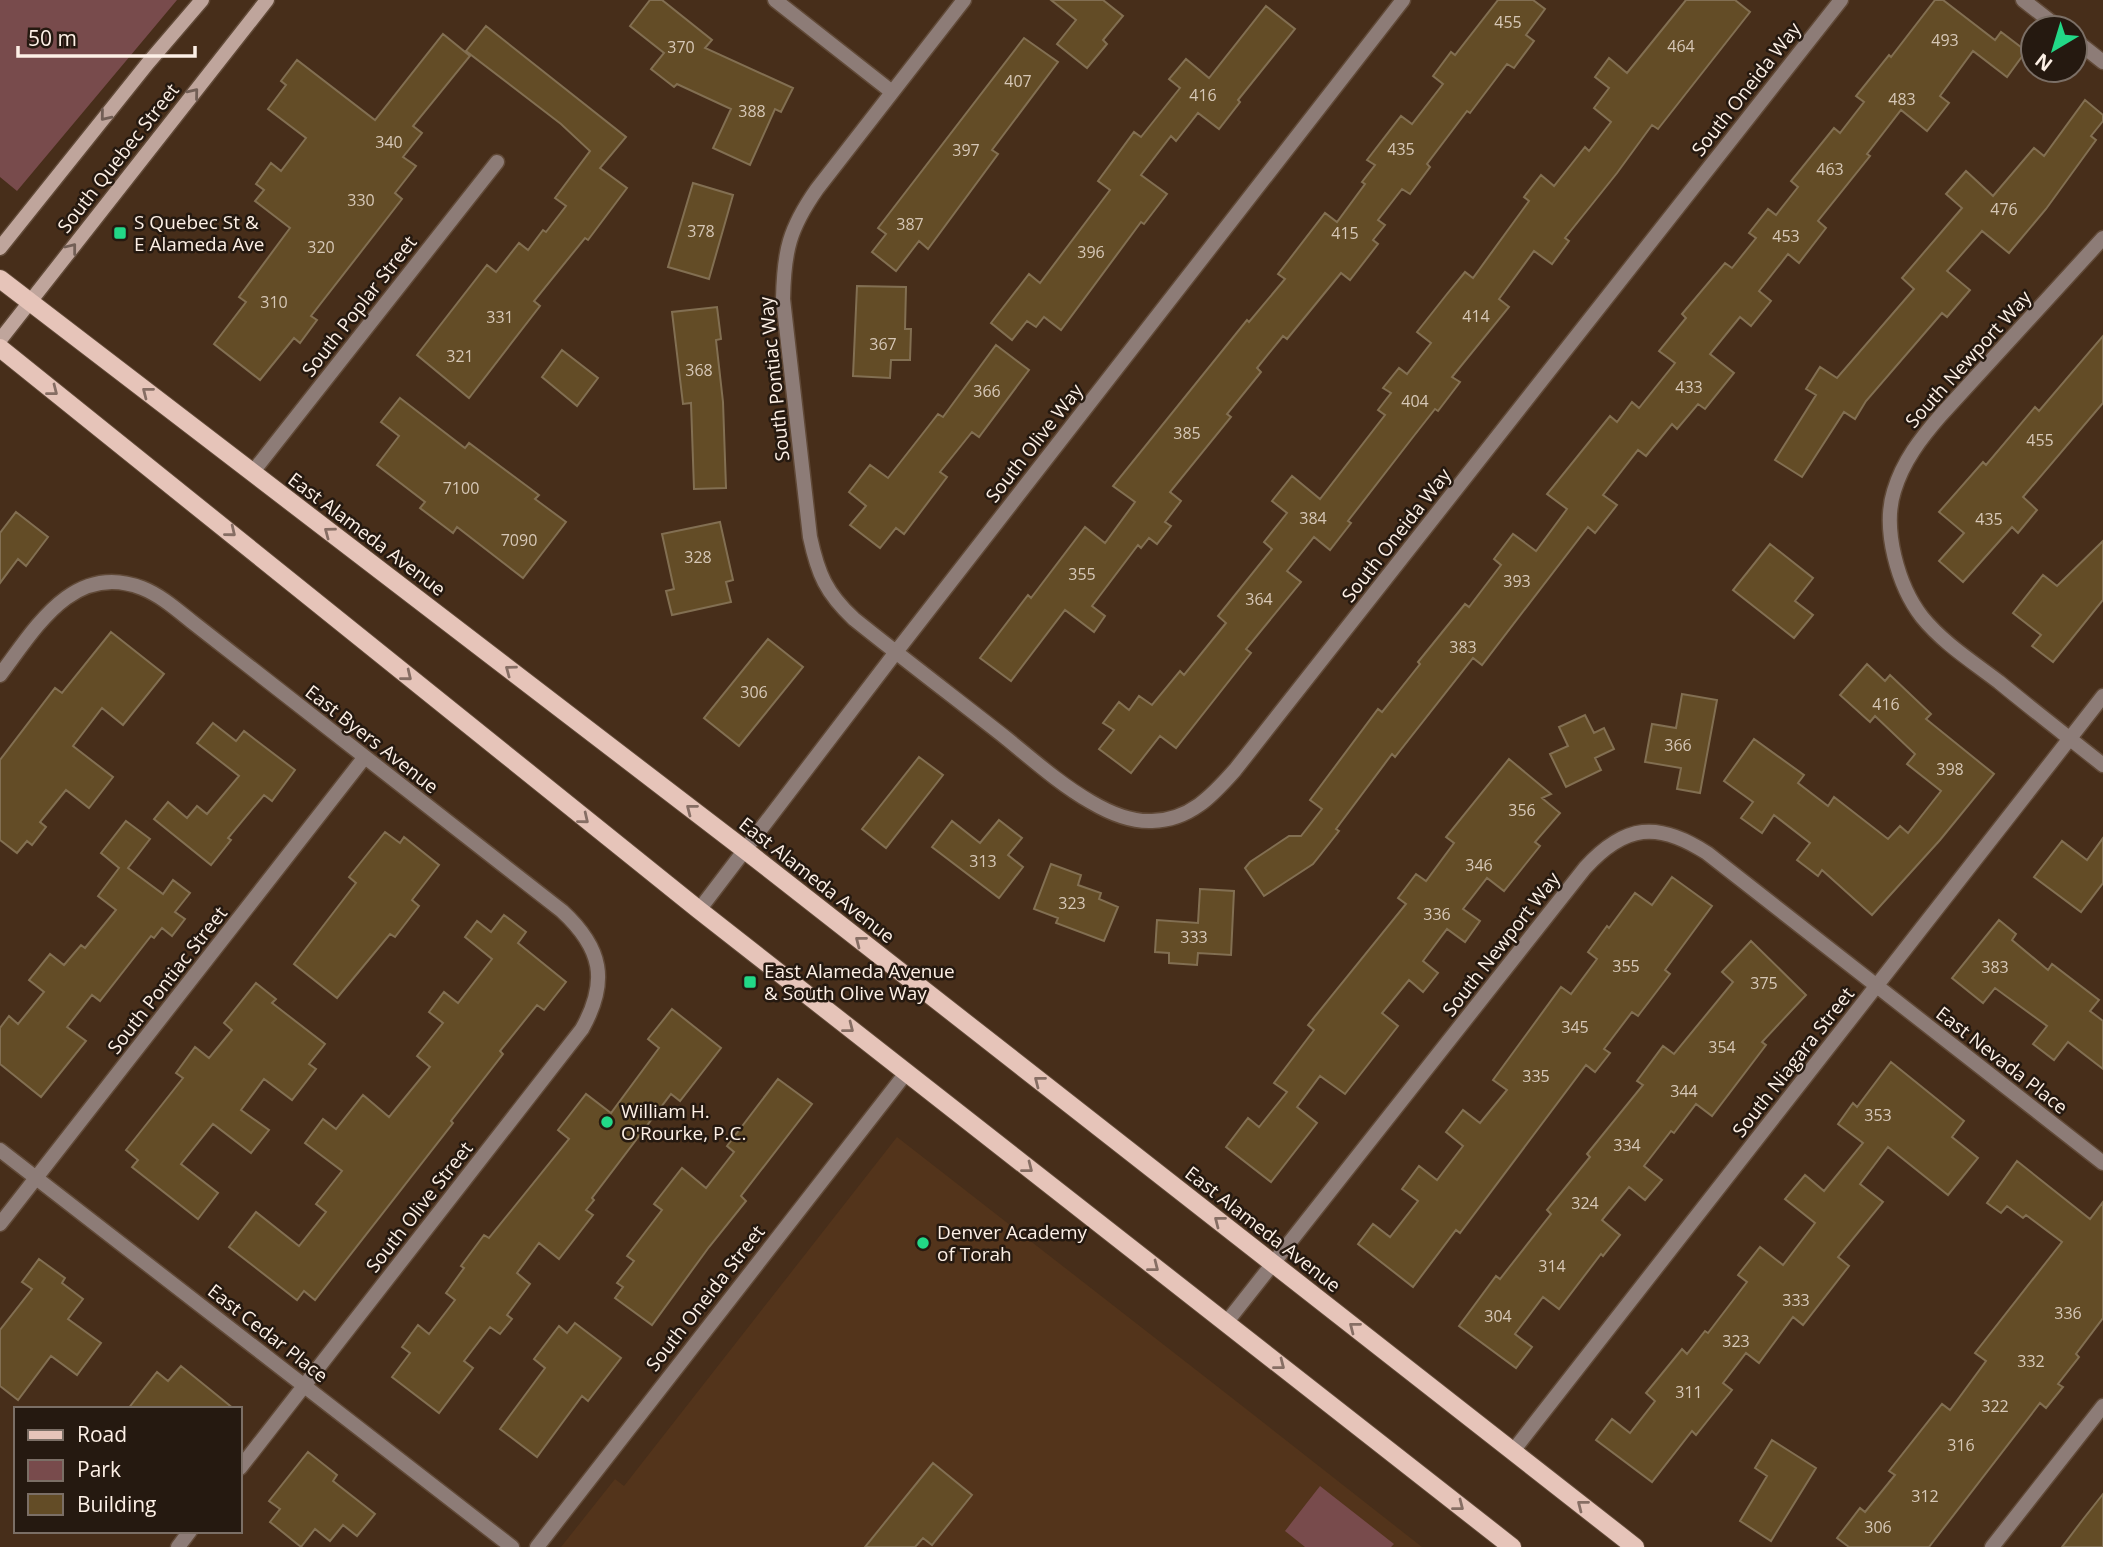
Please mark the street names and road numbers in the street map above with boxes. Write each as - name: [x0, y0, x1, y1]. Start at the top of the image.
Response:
- street label: South Oneida Way: [1685, 16, 1807, 161]
- street label: South Quebec Street: [51, 78, 185, 238]
- street label: South Poplar Street: [296, 230, 422, 382]
- street label: South Newport Way: [1899, 284, 2037, 433]
- street label: South Pontiac Way: [752, 295, 796, 462]
- street label: South Olive Way: [979, 378, 1089, 508]
- street label: South Oneida Way: [1335, 462, 1457, 607]
- street label: East Alameda Avenue: [283, 466, 451, 602]
- street label: East Byers Avenue: [300, 679, 444, 799]
- street label: East Alameda Avenue: [734, 811, 900, 949]
- street label: South Newport Way: [1436, 866, 1566, 1022]
- street label: South Pontiac Street: [101, 901, 233, 1059]
- street label: South Niagara Street: [1726, 981, 1860, 1142]
- street label: East Nevada Place: [1931, 1000, 2073, 1120]
- street label: South Olive Street: [360, 1136, 478, 1278]
- street label: East Alameda Avenue: [1180, 1160, 1346, 1298]
- street label: South Oneida Street: [640, 1219, 770, 1377]
- street label: East Cedar Place: [202, 1278, 334, 1388]

